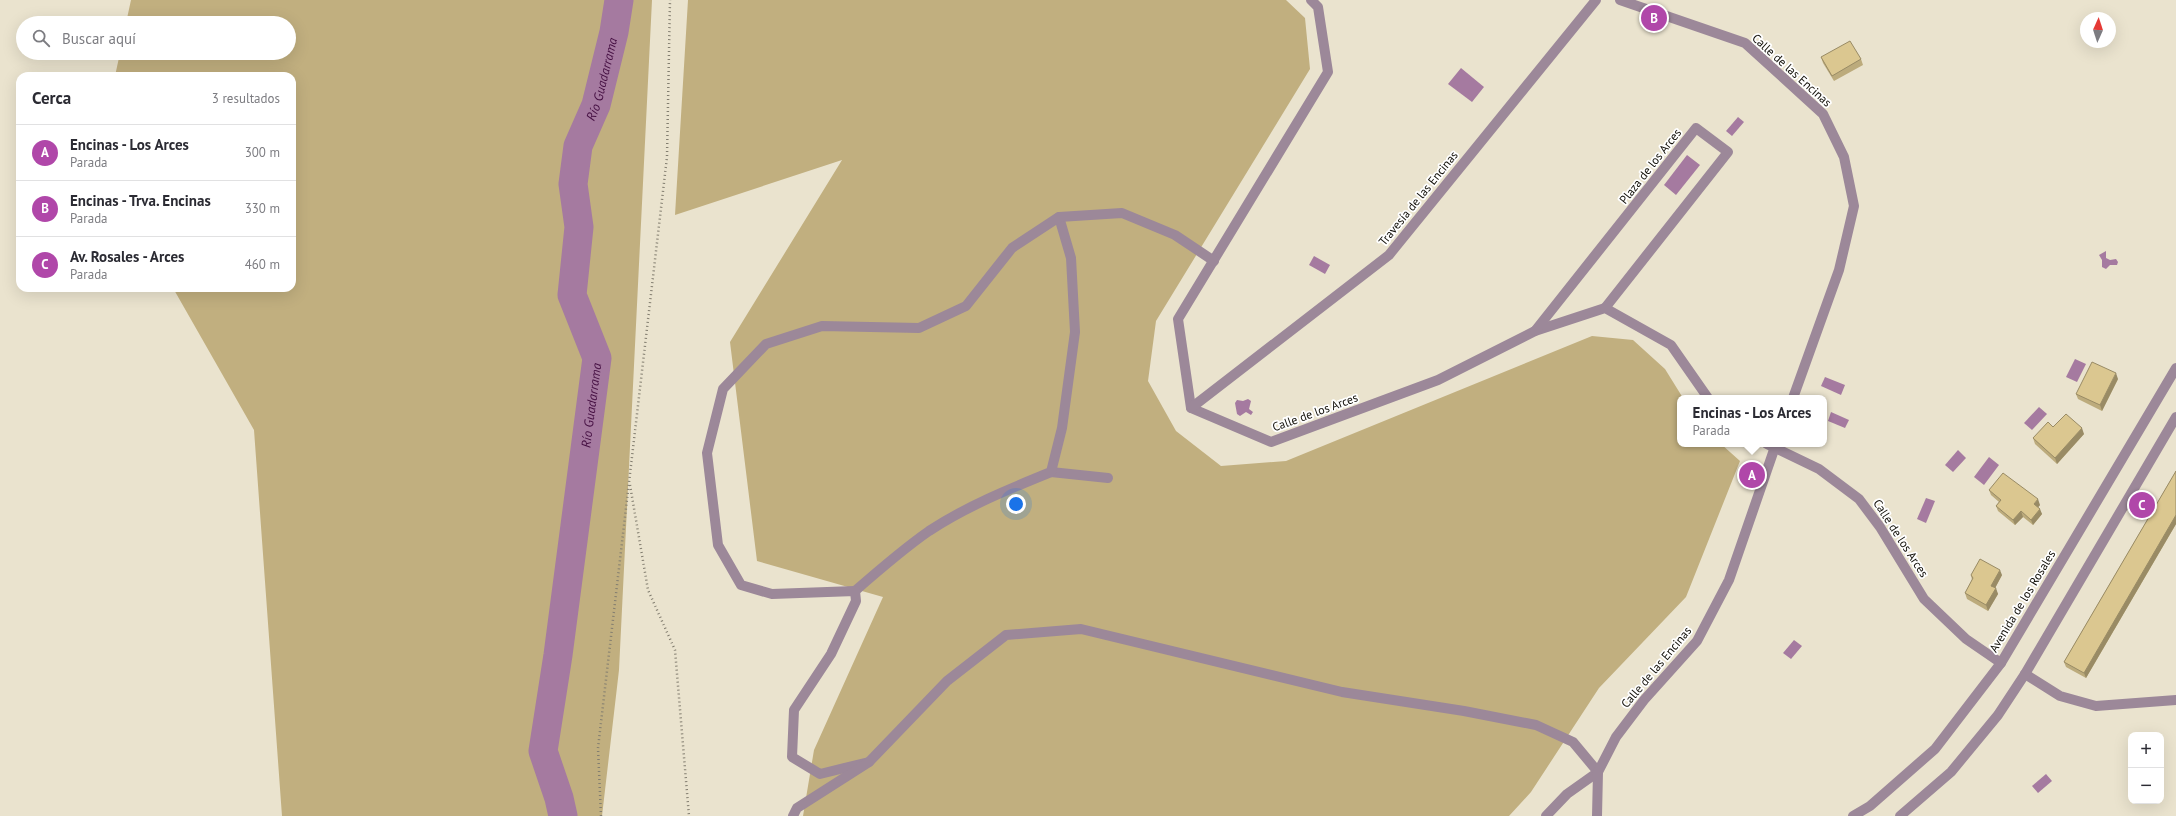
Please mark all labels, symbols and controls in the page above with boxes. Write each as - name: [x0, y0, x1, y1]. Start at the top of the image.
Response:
- pin: B: [1641, 3, 1667, 33]
- north arrow: [2080, 12, 2116, 48]
- search box: [16, 16, 296, 60]
- icon: search: [30, 27, 52, 49]
- text: Buscar aquí: [62, 29, 136, 48]
- street label: Calle de las Encinas: [1749, 30, 1835, 110]
- water label: Río Guadarrama: [582, 35, 621, 123]
- text: Cerca: [32, 87, 71, 109]
- text: 3 resultados: [212, 90, 280, 107]
- street label: Plaza de los Arces: [1616, 125, 1684, 207]
- text: Encinas - Los Arces: [70, 135, 189, 154]
- text: A: [41, 144, 49, 161]
- text: 300 m: [245, 144, 280, 161]
- street label: Travesía de las Encinas: [1375, 148, 1461, 248]
- text: Parada: [70, 154, 108, 171]
- text: Encinas - Trva. Encinas: [70, 191, 211, 210]
- text: B: [41, 200, 49, 217]
- text: 330 m: [245, 200, 280, 217]
- text: Parada: [70, 210, 108, 227]
- text: Av. Rosales - Arces: [70, 247, 184, 266]
- text: C: [41, 256, 49, 273]
- text: 460 m: [245, 256, 280, 273]
- text: Parada: [70, 266, 108, 283]
- water label: Río Guadarrama: [577, 361, 605, 449]
- street label: Calle de los Arces: [1270, 390, 1360, 434]
- popup: [1677, 395, 1827, 447]
- text: Encinas - Los Arces: [1693, 403, 1811, 422]
- text: Parada: [1693, 422, 1730, 439]
- pin: A: [1739, 460, 1765, 490]
- pin: C: [2129, 490, 2155, 520]
- your location: [1006, 494, 1026, 514]
- street label: Calle de los Arces: [1870, 496, 1932, 580]
- street label: Avenida de los Rosales: [1986, 547, 2058, 655]
- street label: Calle de las Encinas: [1618, 623, 1694, 711]
- map controls: [2128, 732, 2164, 804]
- button: +: [2128, 732, 2164, 768]
- button: −: [2128, 768, 2164, 804]

